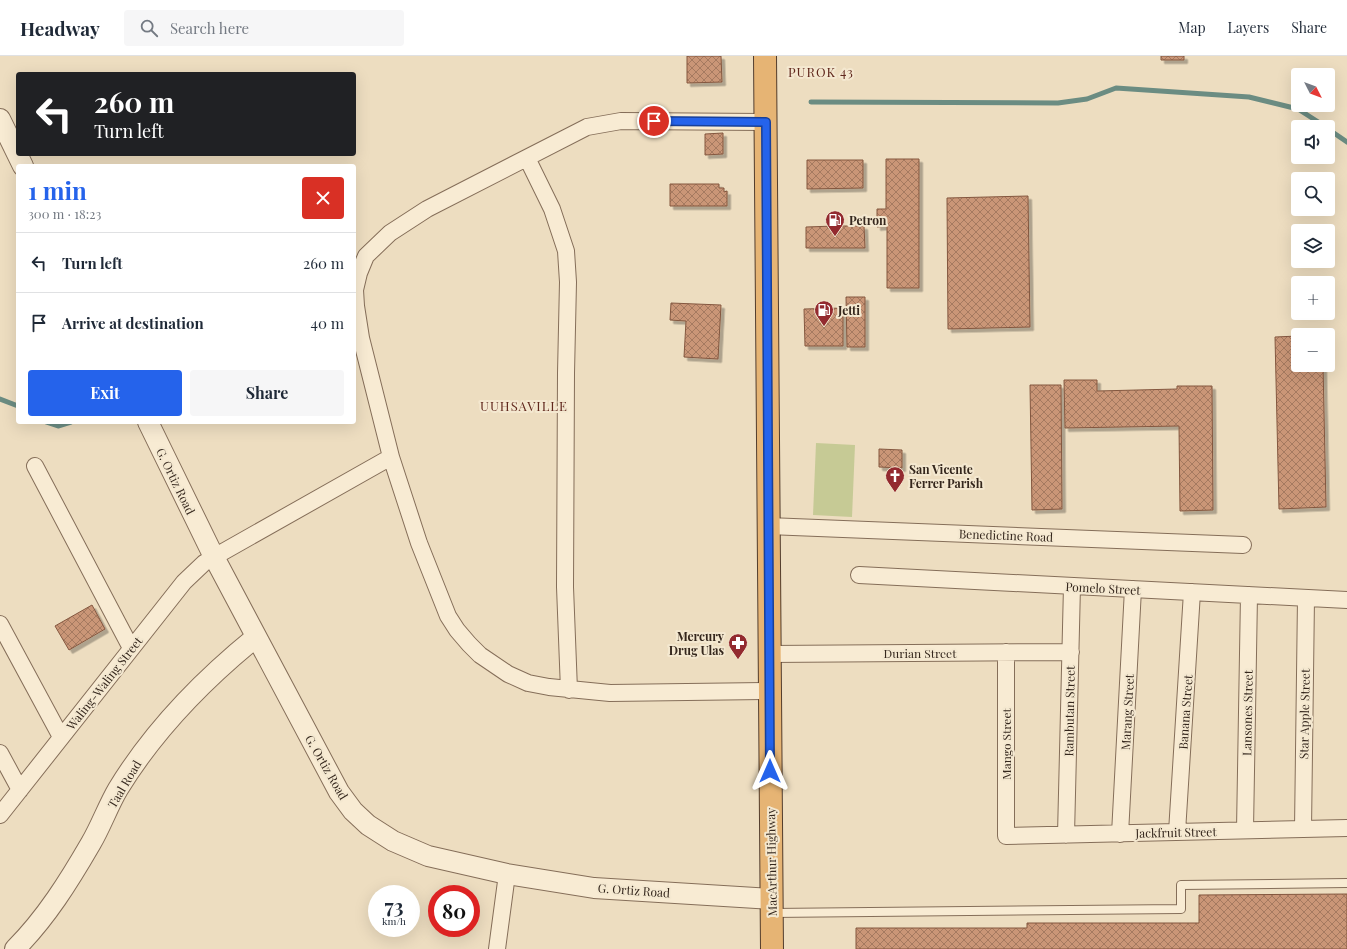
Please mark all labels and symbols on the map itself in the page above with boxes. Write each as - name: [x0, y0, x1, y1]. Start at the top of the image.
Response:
- district label: PUROK 43: [788, 63, 854, 80]
- north arrow: [1291, 68, 1335, 112]
- pin: [637, 104, 671, 138]
- fuel station icon: Petron: [824, 209, 846, 237]
- place label: Petron: [849, 212, 887, 228]
- fuel station icon: Jetti: [813, 299, 835, 327]
- place label: Jetti: [837, 302, 860, 318]
- district label: UUHSAVILLE: [480, 397, 568, 414]
- street label: G. Ortiz Road: [153, 445, 199, 517]
- place label: San Vicente Ferrer Parish: [909, 461, 984, 491]
- church icon: San Vicente Ferrer Parish: [884, 465, 906, 493]
- street label: Benedictine Road: [959, 525, 1053, 545]
- street label: Pomelo Street: [1065, 578, 1142, 598]
- place label: Mercury Drug Ulas: [669, 628, 725, 658]
- street label: Waling-Waling Street: [62, 632, 146, 734]
- pharmacy icon: Mercury Drug Ulas: [727, 632, 749, 660]
- street label: Durian Street: [884, 645, 957, 661]
- street label: Rambutan Street: [1060, 665, 1078, 756]
- street label: Star Apple Street: [1295, 668, 1313, 759]
- street label: Lansones Street: [1238, 669, 1256, 756]
- street label: Marang Street: [1117, 673, 1137, 751]
- street label: Banana Street: [1174, 673, 1196, 750]
- street label: Mango Street: [998, 708, 1014, 780]
- street label: G. Ortiz Road: [302, 732, 352, 802]
- position arrow: [749, 750, 791, 792]
- street label: Taal Road: [104, 757, 145, 811]
- street label: MacArthur Highway: [762, 808, 780, 916]
- street label: Jackfruit Street: [1134, 823, 1217, 841]
- street label: G. Ortiz Road: [597, 879, 671, 901]
- speed limit sign: 80: [428, 885, 480, 937]

